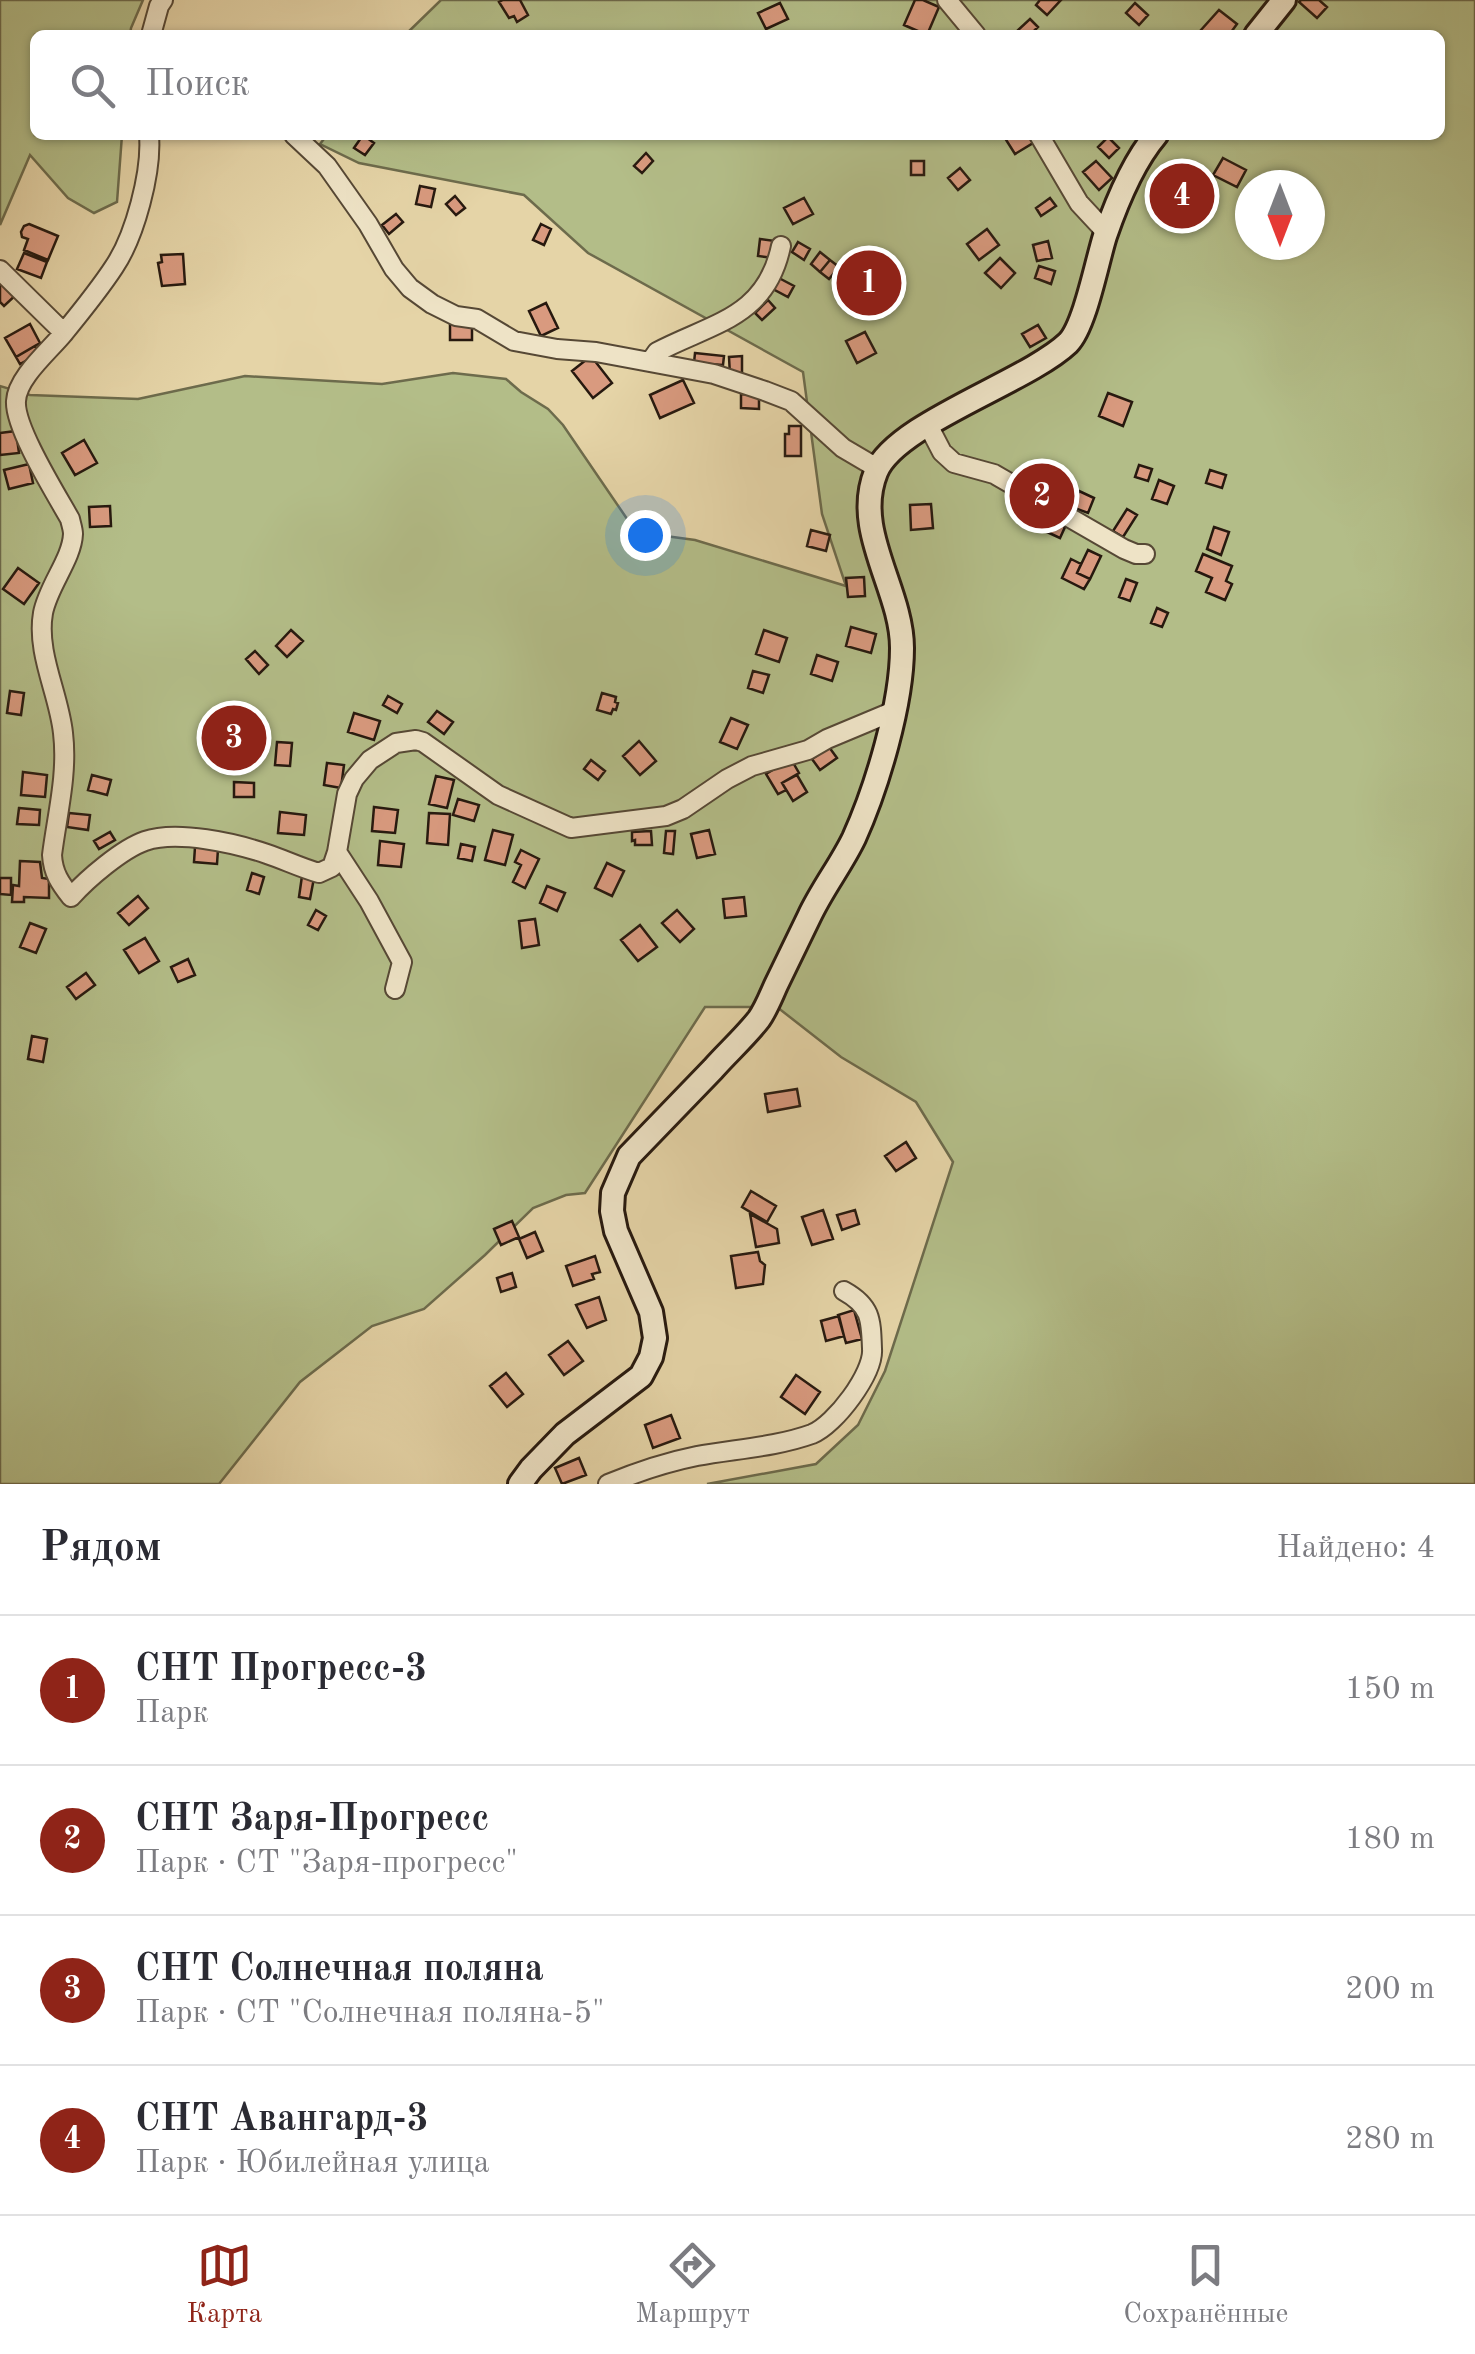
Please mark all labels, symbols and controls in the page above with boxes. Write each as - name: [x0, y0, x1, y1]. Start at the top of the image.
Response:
- search box: [30, 30, 1445, 140]
- icon: search: [65, 58, 120, 113]
- text: Поиск: [145, 66, 250, 104]
- pin: 4: [1150, 158, 1214, 234]
- north arrow: [1235, 170, 1325, 260]
- pin: 1: [836, 246, 902, 320]
- pin: 2: [1010, 458, 1074, 534]
- your location: [620, 510, 671, 561]
- pin: 3: [202, 700, 266, 776]
- text: Рядом: [40, 1528, 162, 1570]
- text: Найдено: 4: [1276, 1533, 1435, 1565]
- text: СНТ Прогресс-3: [135, 1651, 427, 1689]
- text: 1: [63, 1674, 82, 1706]
- text: 150 m: [1345, 1674, 1435, 1706]
- text: Парк: [135, 1698, 209, 1730]
- text: СНТ Заря-Прогресс: [135, 1801, 489, 1839]
- text: 2: [63, 1824, 82, 1856]
- text: 180 m: [1345, 1824, 1435, 1856]
- text: Парк · СТ "Заря-прогресс": [135, 1848, 518, 1880]
- text: СНТ Солнечная поляна: [135, 1951, 544, 1989]
- text: 3: [63, 1974, 82, 2006]
- text: 200 m: [1345, 1974, 1435, 2006]
- text: Парк · СТ "Солнечная поляна-5": [135, 1998, 605, 2030]
- text: СНТ Авангард-3: [135, 2101, 429, 2139]
- text: 4: [63, 2124, 82, 2156]
- text: 280 m: [1345, 2124, 1435, 2156]
- text: Парк · Юбилейная улица: [135, 2148, 490, 2180]
- tab: Карта: [187, 2238, 262, 2333]
- tab: Маршрут: [635, 2238, 750, 2333]
- tab: Сохранённые: [1123, 2238, 1288, 2333]

